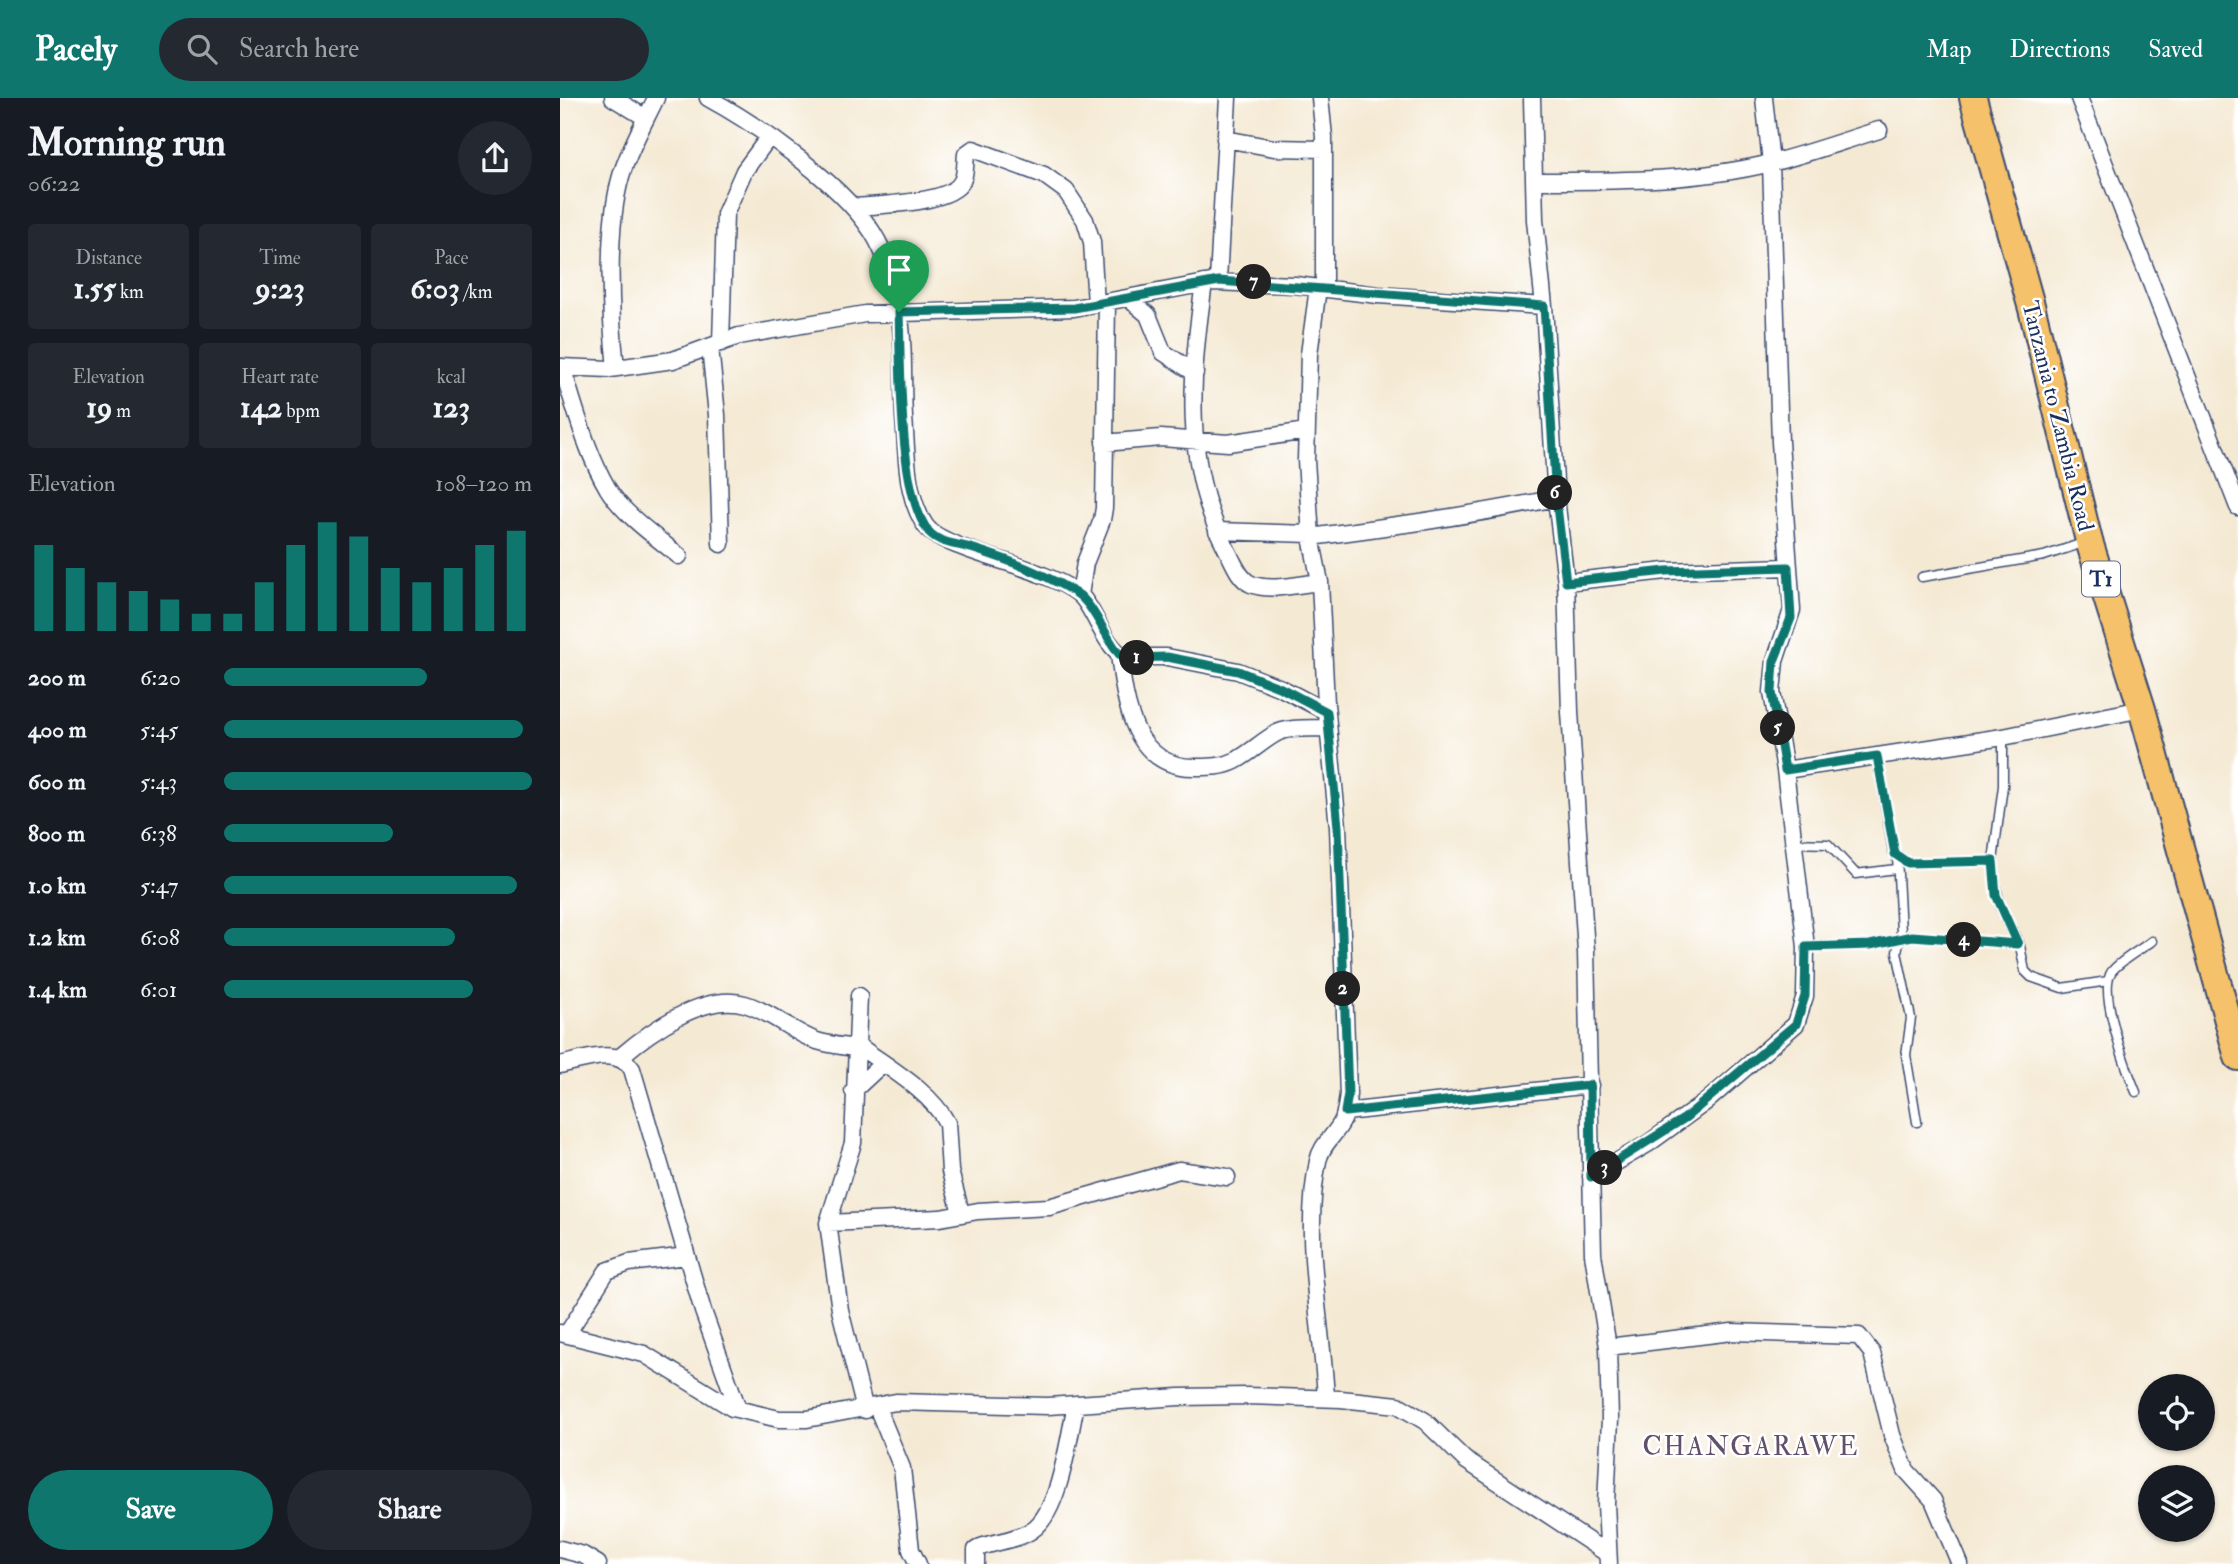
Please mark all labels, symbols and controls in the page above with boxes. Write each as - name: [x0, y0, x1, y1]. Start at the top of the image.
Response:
- search box: [159, 18, 649, 81]
- text: Pacely: [35, 29, 117, 70]
- icon: search: [183, 30, 221, 68]
- text: Search here: [239, 33, 359, 65]
- text: Map: [1926, 34, 1971, 65]
- text: Directions: [2009, 34, 2110, 65]
- text: Saved: [2148, 34, 2203, 65]
- text: Morning run: [28, 119, 226, 167]
- button: share: [458, 121, 532, 195]
- text: 06:22: [28, 169, 80, 198]
- pin: [869, 240, 929, 312]
- text: Distance: [75, 246, 142, 270]
- text: Time: [259, 246, 301, 270]
- text: Pace: [434, 246, 468, 270]
- icon: arrive: [880, 251, 918, 289]
- pin: 7: [1236, 264, 1272, 300]
- text: 7: [1249, 269, 1258, 293]
- text: 1.55: [74, 270, 116, 307]
- text: 9:23: [255, 270, 305, 307]
- text: 6:03: [410, 270, 460, 307]
- text: km: [116, 280, 144, 304]
- text: /km: [460, 280, 492, 304]
- street label: Tanzania to Zambia Road: [2015, 298, 2101, 534]
- text: Elevation: [72, 365, 145, 389]
- text: Heart rate: [241, 365, 319, 389]
- text: kcal: [437, 365, 466, 389]
- text: 19: [86, 389, 112, 426]
- text: 142: [240, 389, 282, 426]
- text: 123: [433, 389, 470, 426]
- text: m: [112, 399, 131, 423]
- text: bpm: [282, 399, 320, 423]
- text: Elevation: [28, 469, 116, 498]
- text: 108–120 m: [435, 469, 532, 498]
- pin: 6: [1538, 476, 1572, 510]
- text: 6: [1550, 480, 1559, 504]
- road number: T1: [2082, 561, 2120, 596]
- pin: 1: [1120, 640, 1154, 676]
- text: 1: [1133, 645, 1140, 669]
- text: 200 m: [28, 663, 86, 692]
- text: 6:20: [140, 663, 181, 692]
- pin: 5: [1760, 710, 1796, 746]
- text: 400 m: [28, 715, 87, 744]
- text: 5:45: [140, 715, 178, 744]
- text: 5: [1773, 715, 1782, 739]
- text: 600 m: [28, 767, 86, 796]
- text: 5:43: [140, 767, 177, 796]
- text: 800 m: [28, 819, 85, 848]
- text: 6:38: [140, 819, 177, 848]
- text: 1.0 km: [28, 871, 86, 900]
- text: 5:47: [140, 871, 178, 900]
- pin: 4: [1946, 922, 1982, 958]
- text: 1.2 km: [28, 923, 86, 952]
- text: 6:08: [140, 923, 180, 952]
- text: 4: [1958, 927, 1969, 951]
- pin: 2: [1326, 972, 1360, 1006]
- text: 1.4 km: [28, 975, 87, 1004]
- text: 6:01: [140, 975, 177, 1004]
- text: 2: [1338, 976, 1347, 1000]
- pin: 3: [1588, 1150, 1622, 1186]
- text: 3: [1601, 1155, 1608, 1179]
- map controls: [2138, 1374, 2215, 1542]
- button: locate: [2138, 1374, 2215, 1451]
- district label: CHANGARAWE: [1643, 1431, 1859, 1463]
- button: layers: [2138, 1465, 2215, 1542]
- button: Save: [28, 1470, 273, 1550]
- button: Share: [287, 1470, 532, 1550]

